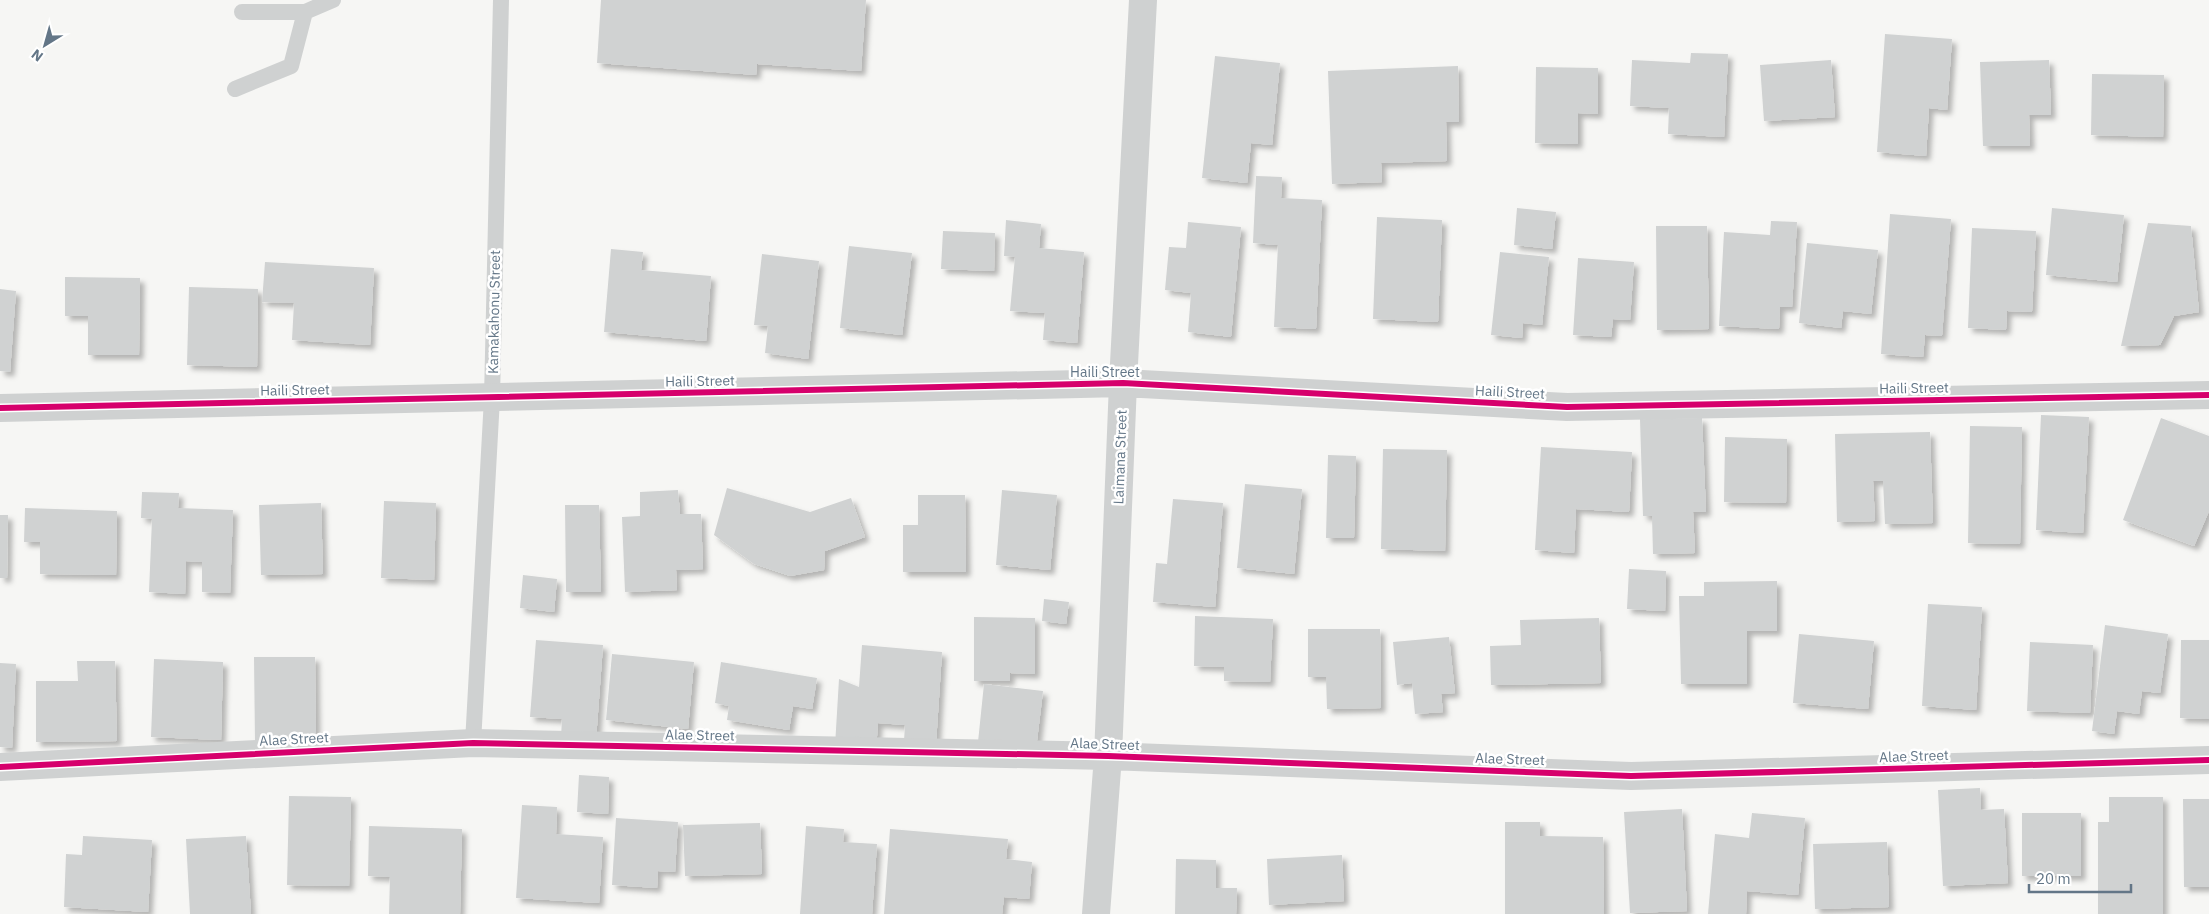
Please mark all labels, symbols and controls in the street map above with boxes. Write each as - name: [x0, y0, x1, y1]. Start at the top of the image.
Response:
- north arrow: [20, 20, 70, 70]
- text: N: [28, 45, 47, 66]
- street label: Kamakahonu Street: [484, 250, 504, 374]
- street label: Haili Street: [1070, 363, 1140, 381]
- street label: Haili Street: [665, 371, 735, 391]
- street label: Haili Street: [1879, 378, 1949, 398]
- street label: Haili Street: [260, 380, 330, 400]
- street label: Haili Street: [1475, 381, 1545, 403]
- street label: Laimana Street: [1109, 409, 1131, 505]
- street label: Alae Street: [665, 725, 735, 745]
- street label: Alae Street: [259, 728, 329, 750]
- street label: Alae Street: [1070, 734, 1140, 754]
- street label: Alae Street: [1879, 746, 1949, 766]
- street label: Alae Street: [1475, 749, 1545, 769]
- scale bar: [2029, 862, 2132, 894]
- text: 20 m: [2036, 869, 2071, 888]

